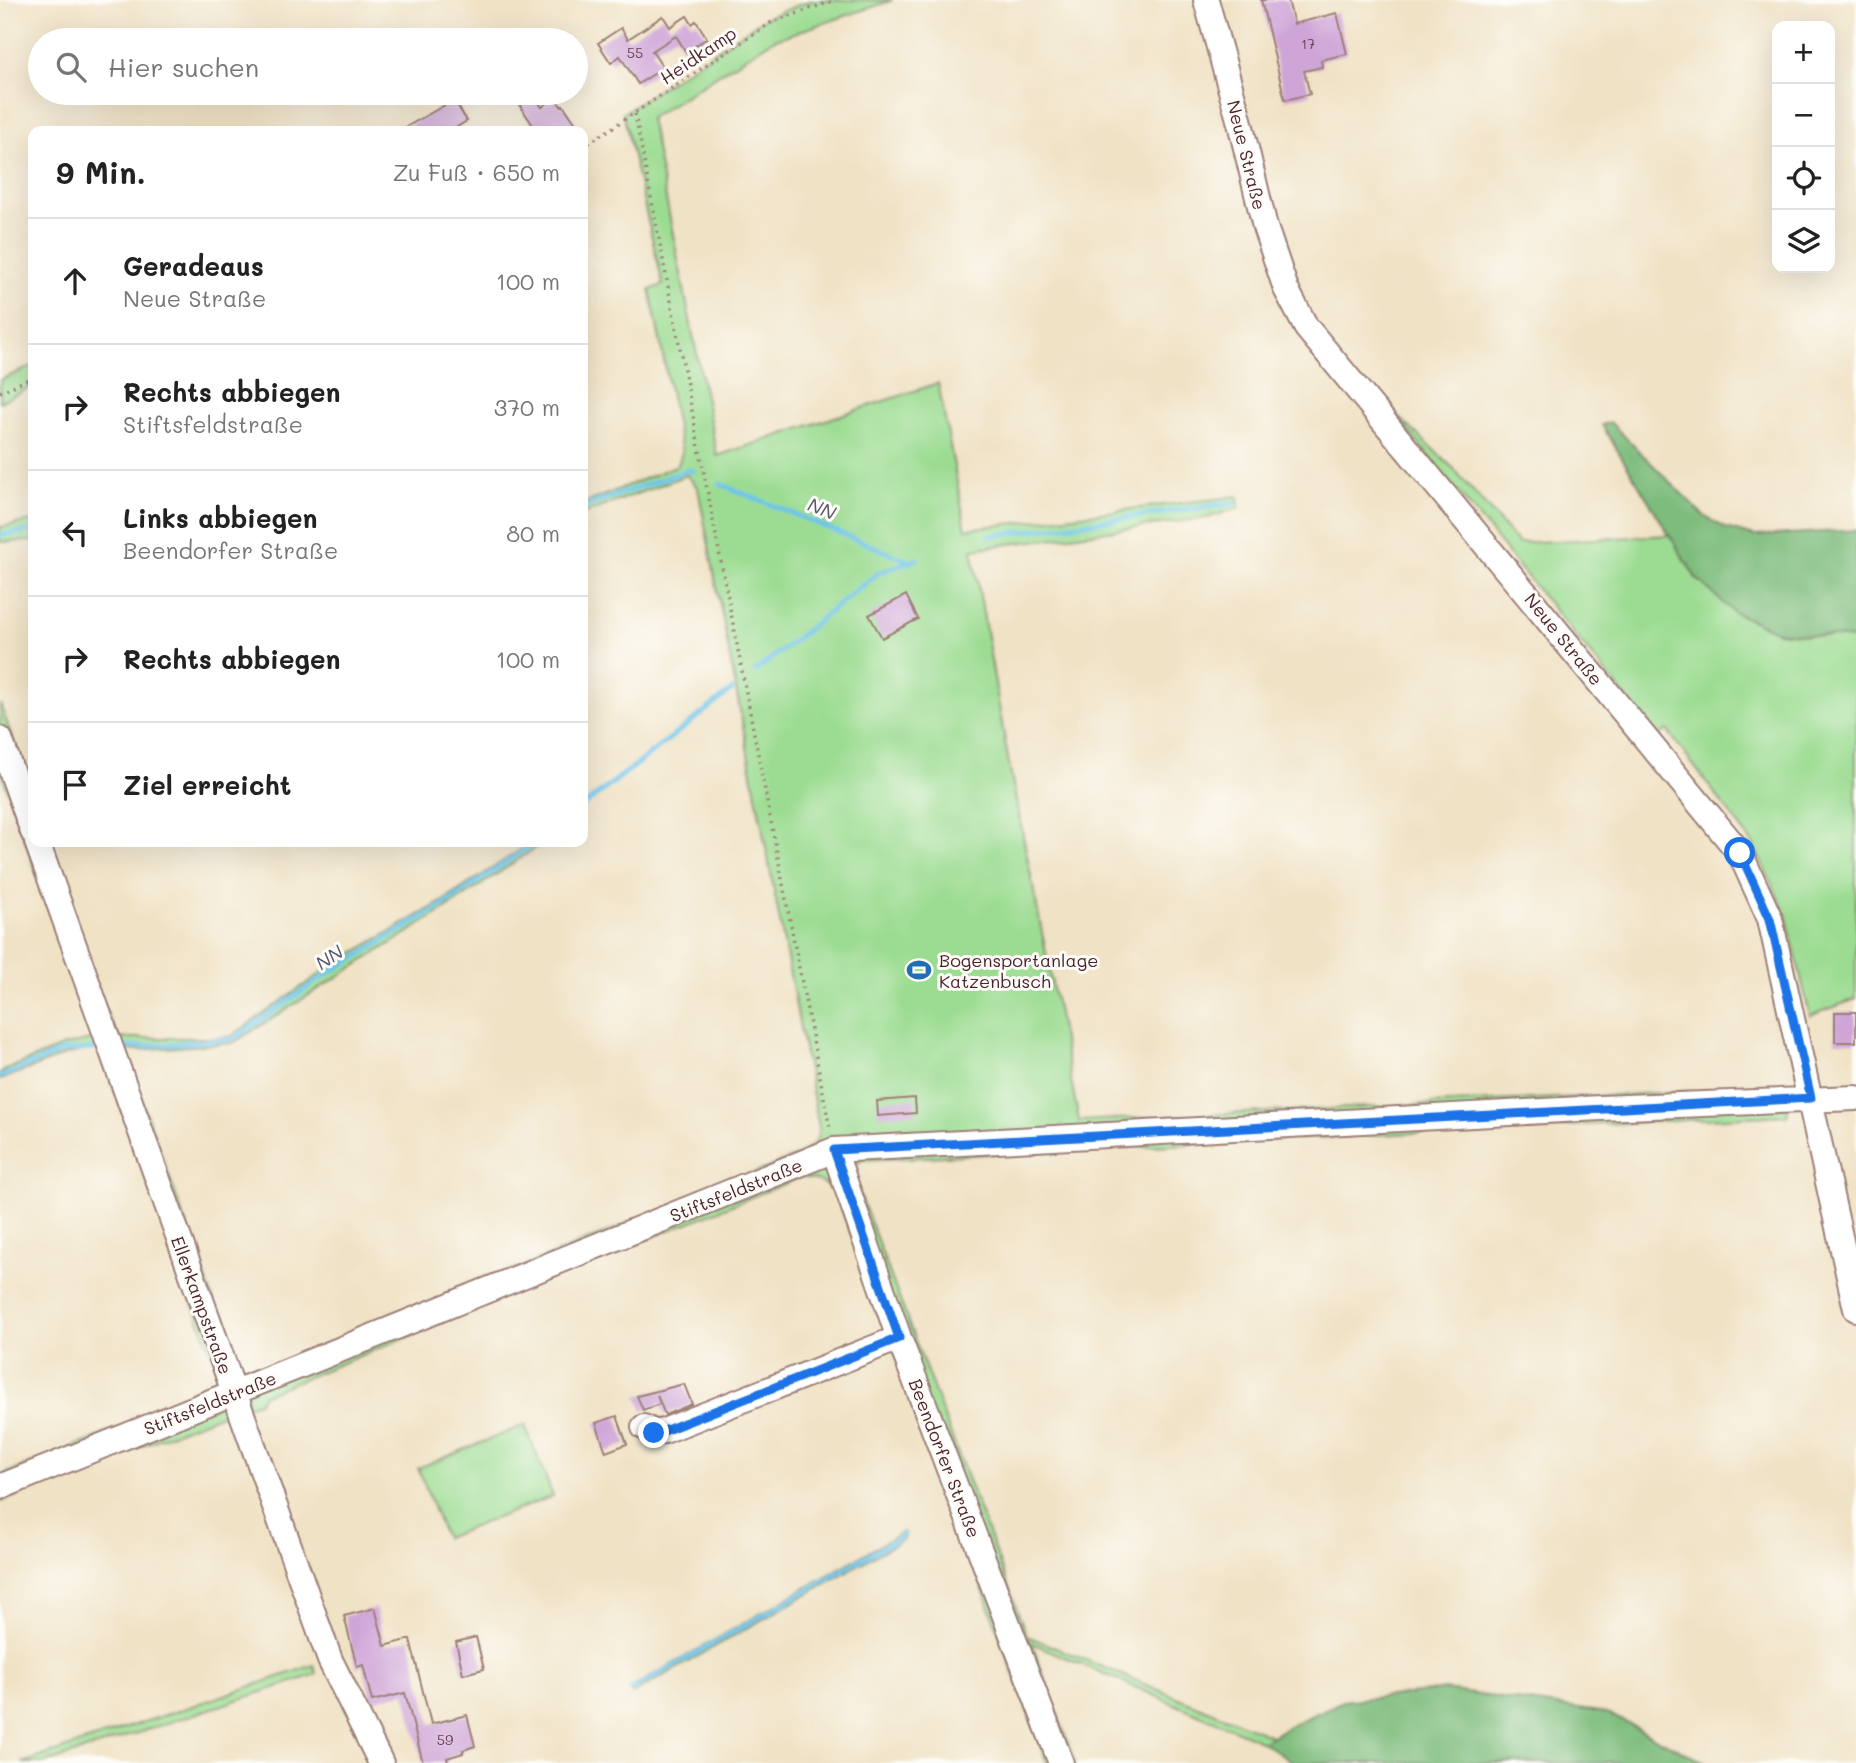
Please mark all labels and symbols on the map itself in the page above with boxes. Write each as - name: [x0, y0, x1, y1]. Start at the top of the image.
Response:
- street label: Heidkamp: [655, 21, 741, 89]
- house number: 17: [1301, 34, 1315, 53]
- house number: 55: [627, 43, 643, 62]
- street label: Neue Straße: [1222, 98, 1272, 212]
- water label: NN: [804, 491, 840, 525]
- street label: Neue Straße: [1519, 588, 1609, 690]
- route start: [1724, 837, 1755, 868]
- water label: NN: [310, 939, 348, 975]
- place label: Bogensportanlage Katzenbusch: [939, 948, 1098, 993]
- sports icon: Bogensportanlage Katzenbusch: [905, 956, 933, 984]
- street label: Stiftsfeldstraße: [666, 1153, 806, 1227]
- street label: Ellerkampstraße: [166, 1233, 238, 1377]
- street label: Stiftsfeldstraße: [140, 1366, 280, 1440]
- street label: Beendorfer Straße: [904, 1375, 986, 1541]
- route end: [638, 1417, 669, 1448]
- house number: 59: [437, 1730, 453, 1749]

